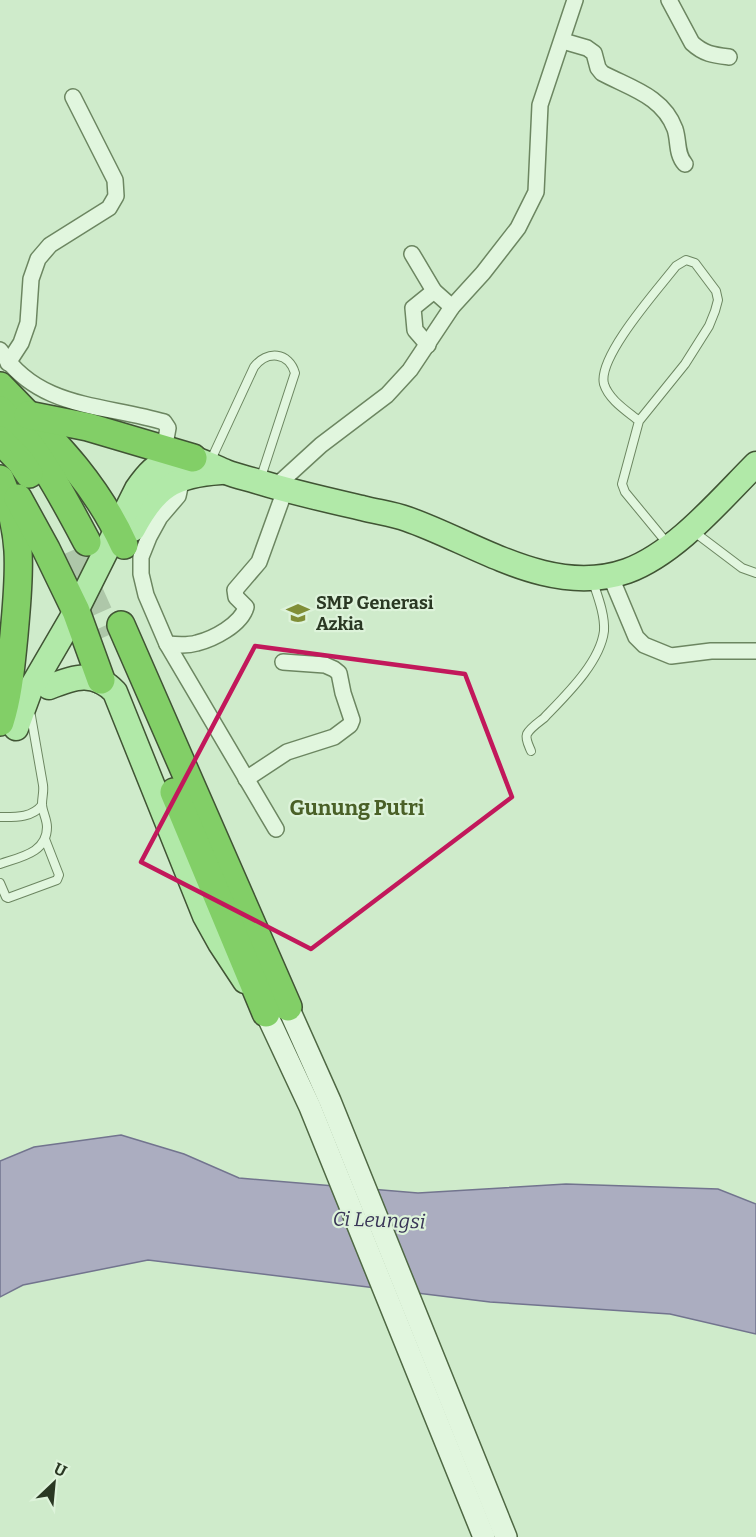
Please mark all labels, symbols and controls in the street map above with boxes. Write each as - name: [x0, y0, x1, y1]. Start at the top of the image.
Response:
- place label: SMP Generasi Azkia: [316, 592, 434, 635]
- school or university icon: SMP Generasi Azkia: [285, 600, 311, 626]
- district label: Gunung Putri: [290, 795, 425, 821]
- water label: Ci Leungsi: [332, 1206, 426, 1234]
- north arrow: [24, 1453, 84, 1513]
- text: U: [51, 1459, 70, 1481]

